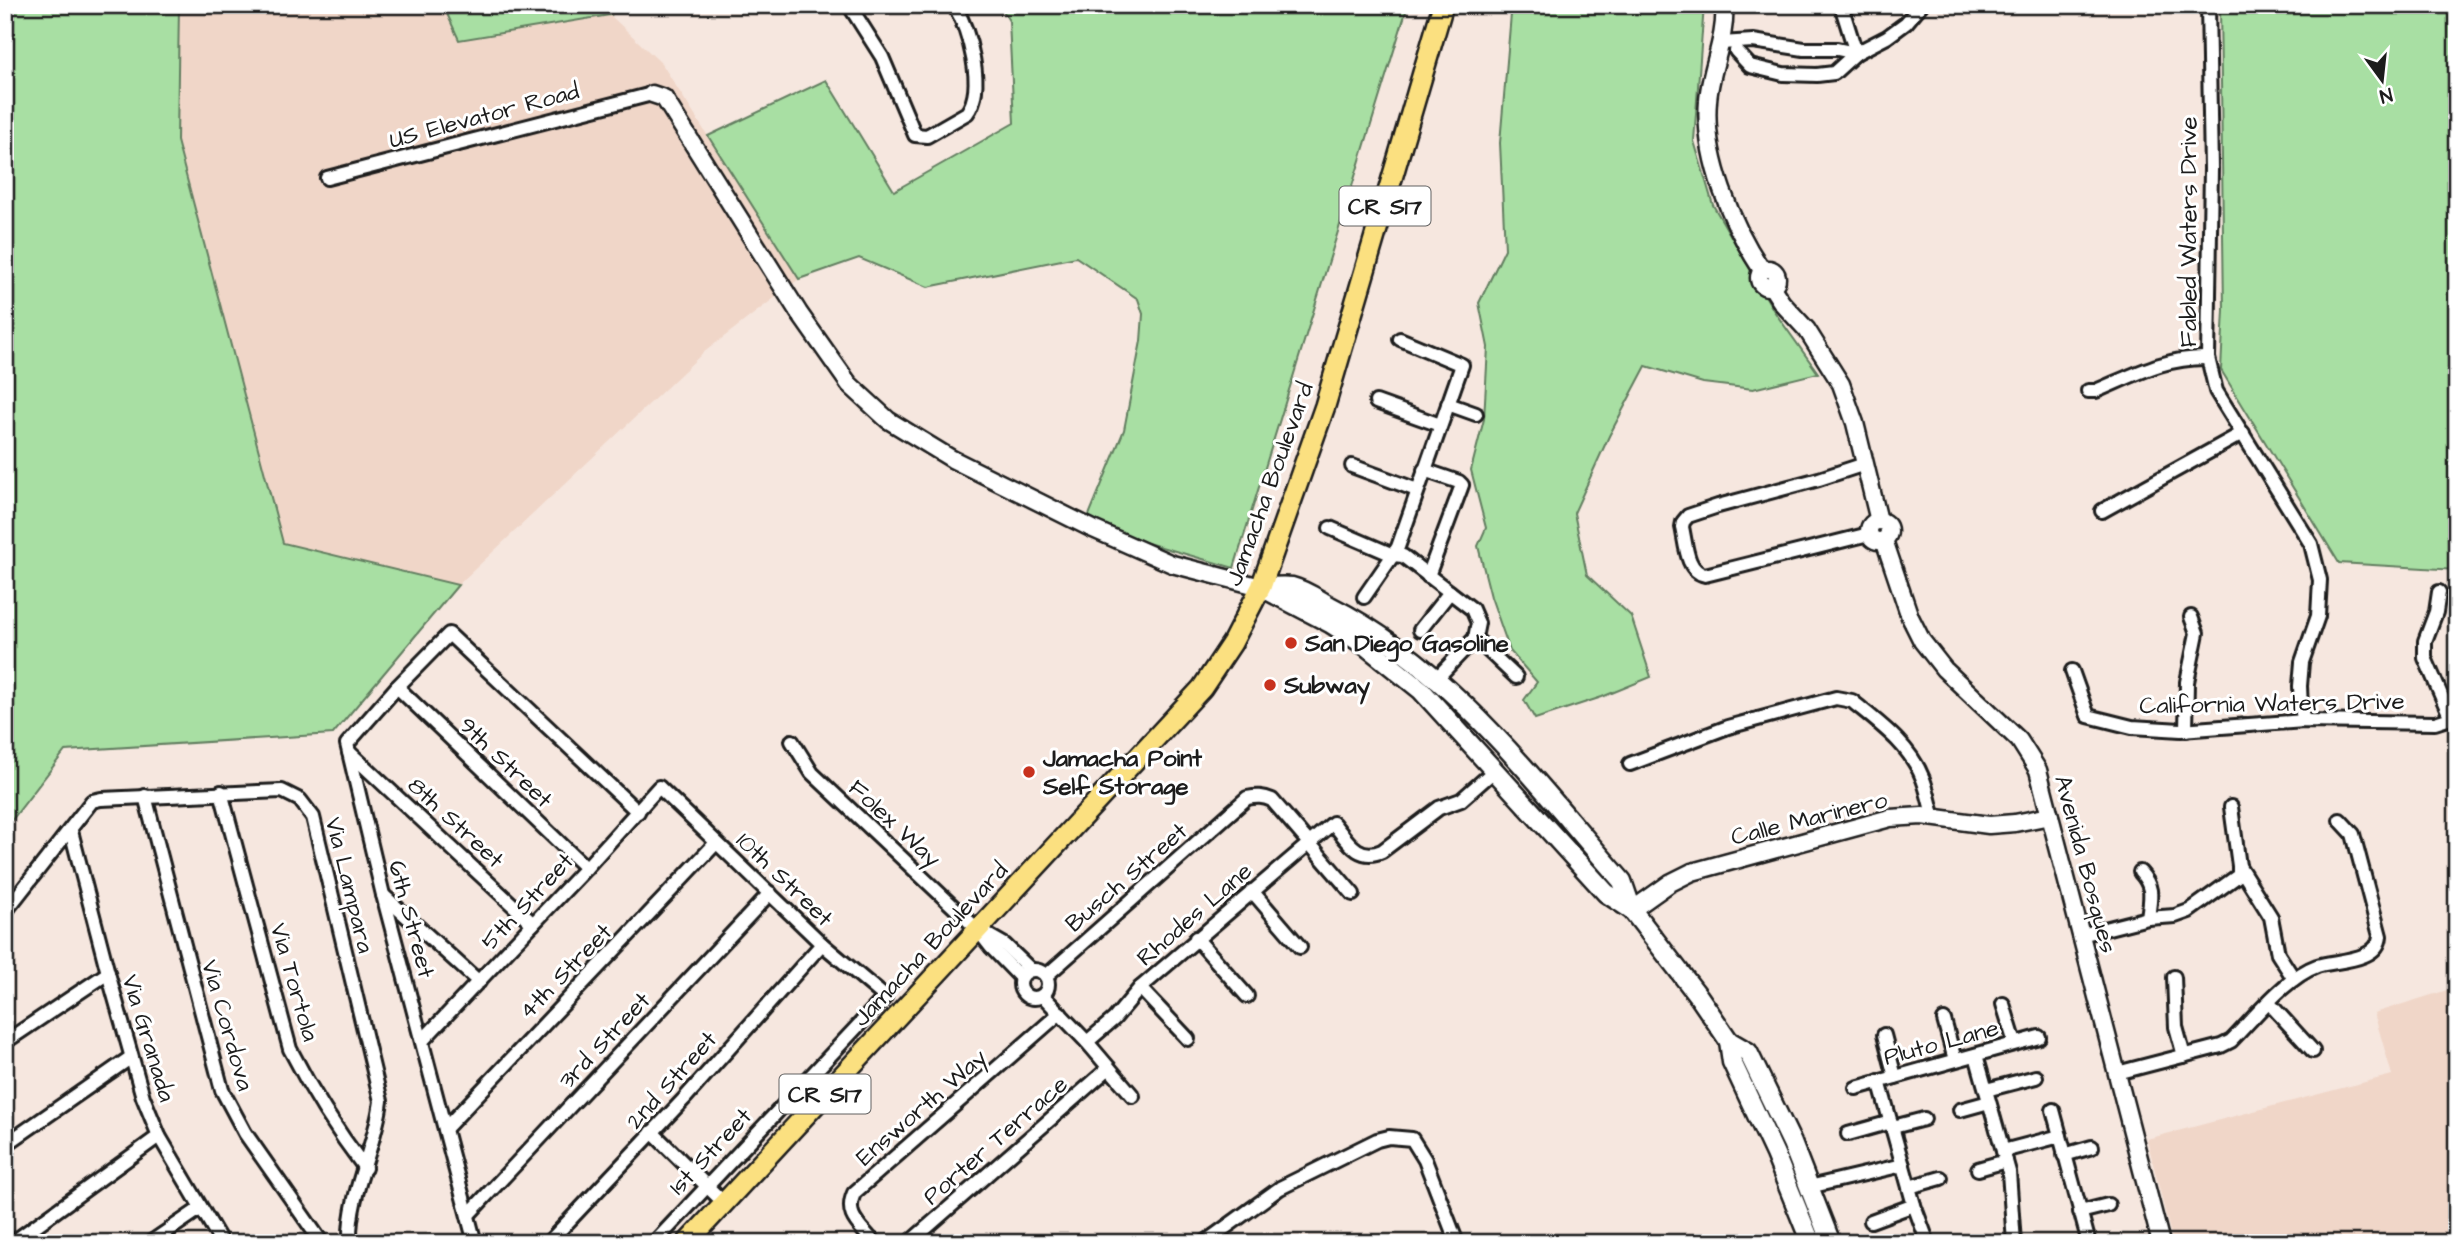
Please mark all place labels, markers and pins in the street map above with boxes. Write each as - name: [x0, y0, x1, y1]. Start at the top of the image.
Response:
- place label: San Diego Gasoline: [1304, 627, 1509, 662]
- marker: San Diego Gasoline: [1283, 635, 1299, 651]
- place label: Subway: [1283, 669, 1371, 705]
- marker: Subway: [1262, 677, 1278, 693]
- place label: Jamacha Point Self Storage: [1042, 742, 1202, 805]
- marker: Jamacha Point Self Storage: [1021, 764, 1037, 780]

